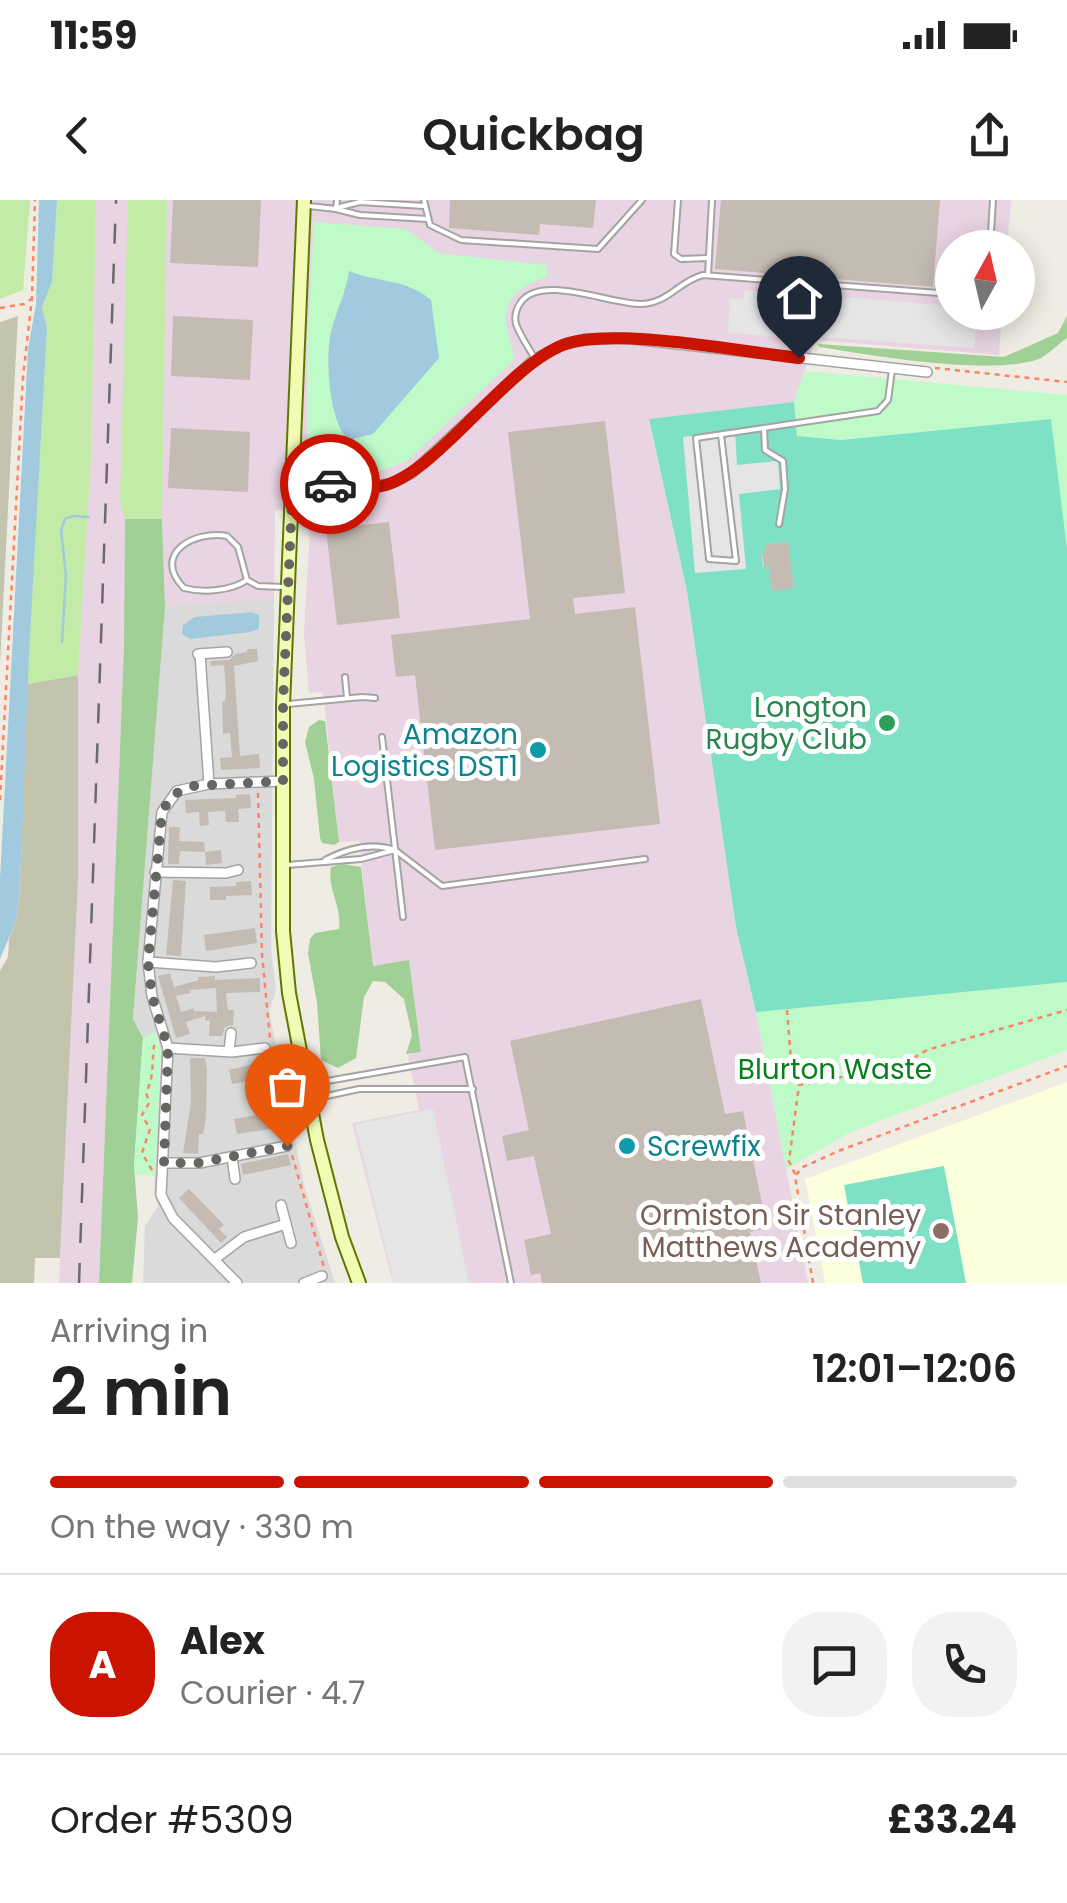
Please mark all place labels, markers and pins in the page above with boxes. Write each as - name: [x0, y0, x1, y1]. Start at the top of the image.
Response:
- pin: [757, 256, 842, 359]
- place label: Longton Rugby Club: [706, 688, 867, 759]
- marker: Longton Rugby Club: [876, 712, 898, 734]
- place label: Amazon Logistics DST1: [331, 715, 518, 786]
- marker: Amazon Logistics DST1: [527, 739, 549, 761]
- pin: [245, 1044, 330, 1147]
- place label: Screwfix: [647, 1127, 761, 1166]
- marker: Screwfix: [616, 1135, 638, 1157]
- place label: Ormiston Sir Stanley Matthews Academy: [640, 1196, 921, 1267]
- marker: Ormiston Sir Stanley Matthews Academy: [930, 1220, 952, 1242]

